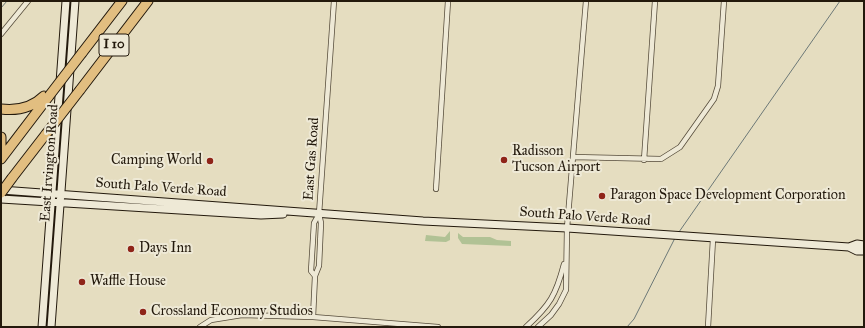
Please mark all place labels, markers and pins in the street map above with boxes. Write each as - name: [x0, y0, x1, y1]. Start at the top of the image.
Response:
- place label: Radisson Tucson Airport: [512, 144, 600, 176]
- place label: Camping World: [111, 153, 202, 169]
- marker: Radisson Tucson Airport: [499, 155, 509, 165]
- marker: Camping World: [205, 156, 215, 166]
- place label: Paragon Space Development Corporation: [610, 188, 846, 204]
- marker: Paragon Space Development Corporation: [597, 191, 607, 201]
- place label: Days Inn: [139, 241, 192, 257]
- marker: Days Inn: [126, 244, 136, 254]
- place label: Waffle House: [90, 274, 166, 290]
- marker: Waffle House: [77, 277, 87, 287]
- place label: Crossland Economy Studios: [151, 304, 313, 320]
- marker: Crossland Economy Studios: [138, 307, 148, 317]

